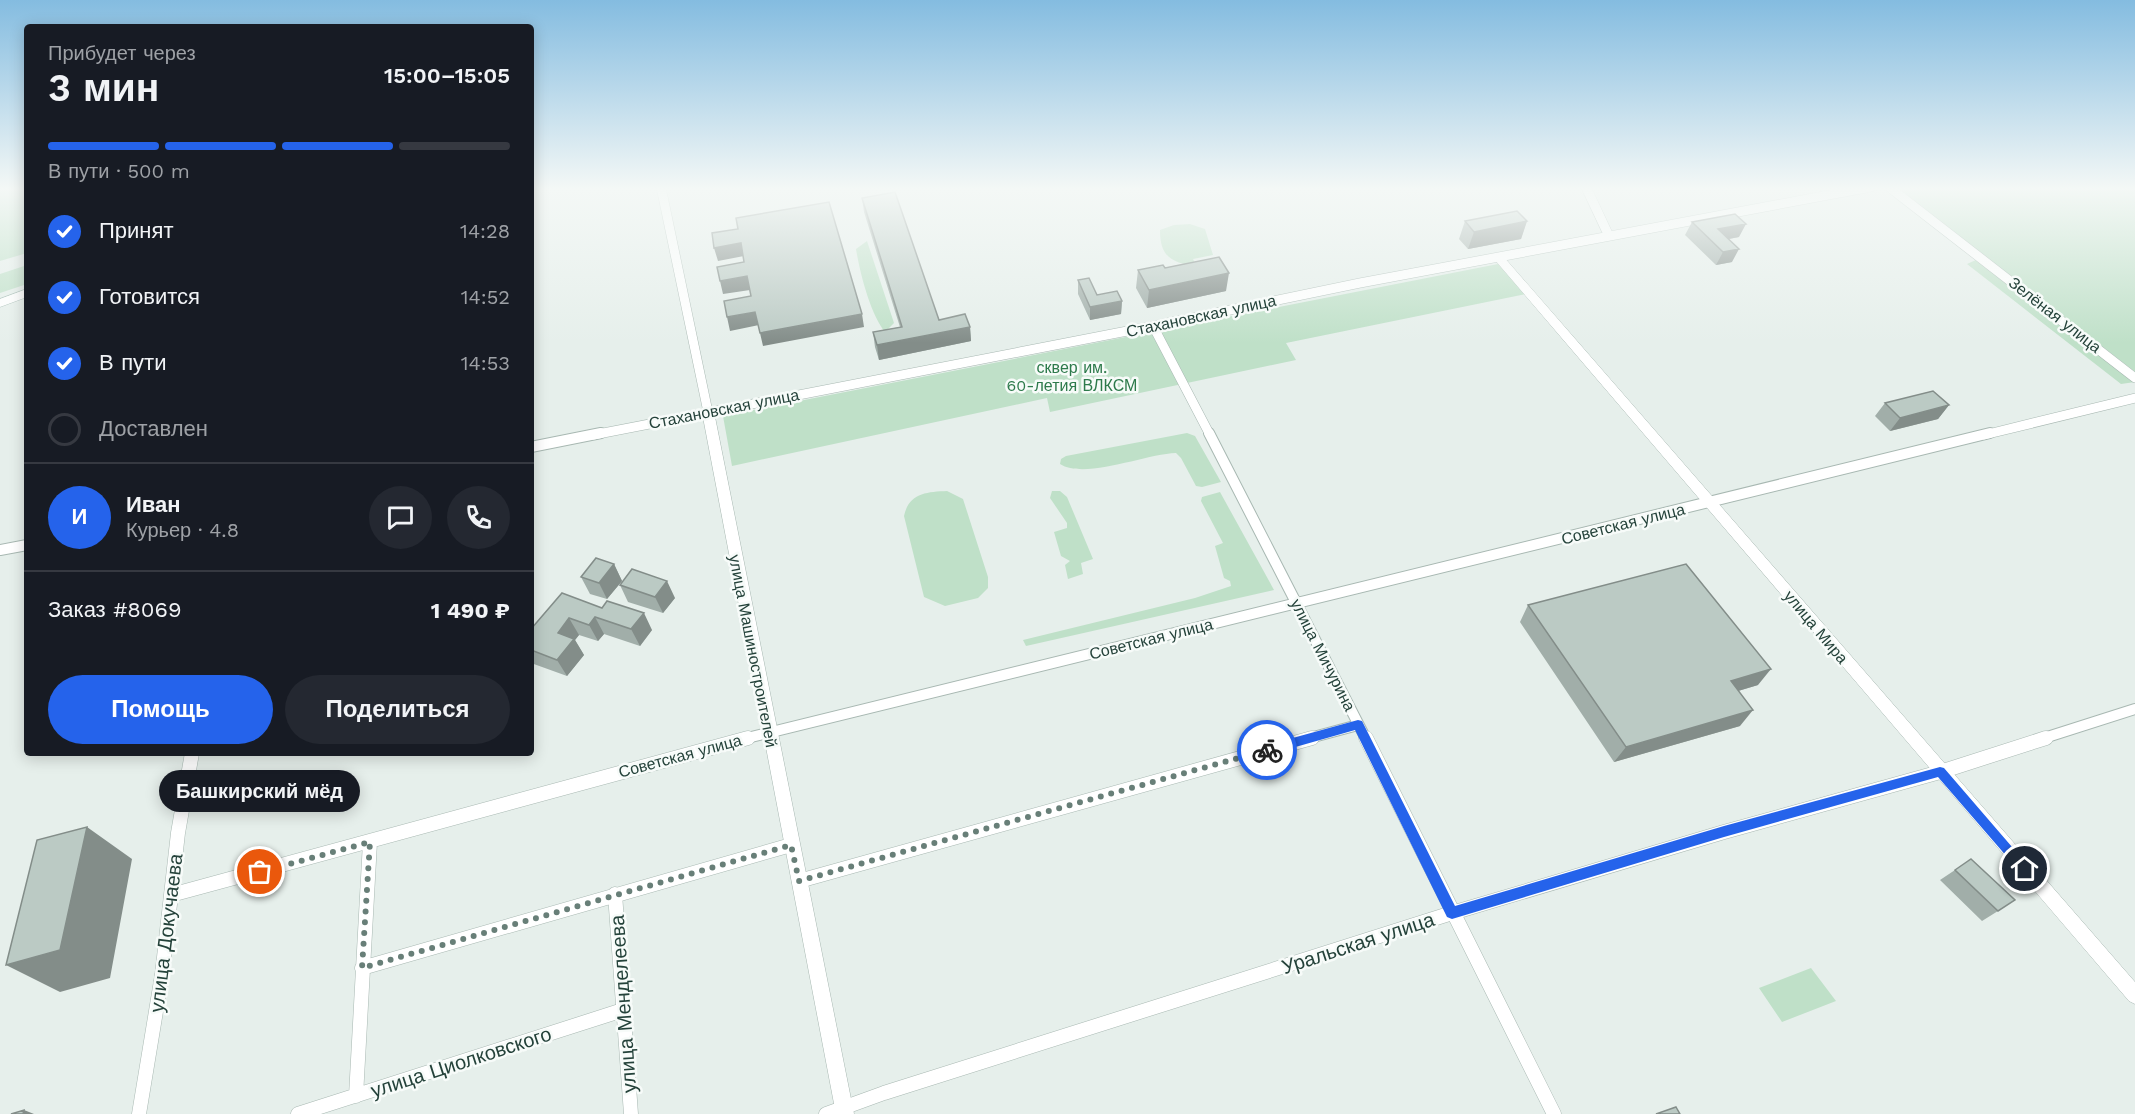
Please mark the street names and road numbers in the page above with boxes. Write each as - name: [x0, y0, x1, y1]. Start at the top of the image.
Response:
- street label: Зелёная улица: [2005, 273, 2105, 357]
- street label: Стахановская улица: [1124, 291, 1278, 341]
- street label: Стахановская улица: [647, 385, 801, 433]
- street label: Советская улица: [1559, 499, 1687, 549]
- street label: улица Машиностроителей: [725, 553, 781, 749]
- street label: улица Мира: [1780, 587, 1852, 667]
- street label: улица Мичурина: [1287, 596, 1360, 714]
- street label: Советская улица: [1087, 614, 1215, 664]
- street label: Советская улица: [616, 730, 744, 782]
- street label: улица Докучаева: [144, 851, 188, 1014]
- street label: Уральская улица: [1279, 907, 1438, 979]
- street label: улица Менделеева: [605, 913, 641, 1094]
- street label: улица Циолковского: [368, 1021, 554, 1103]

